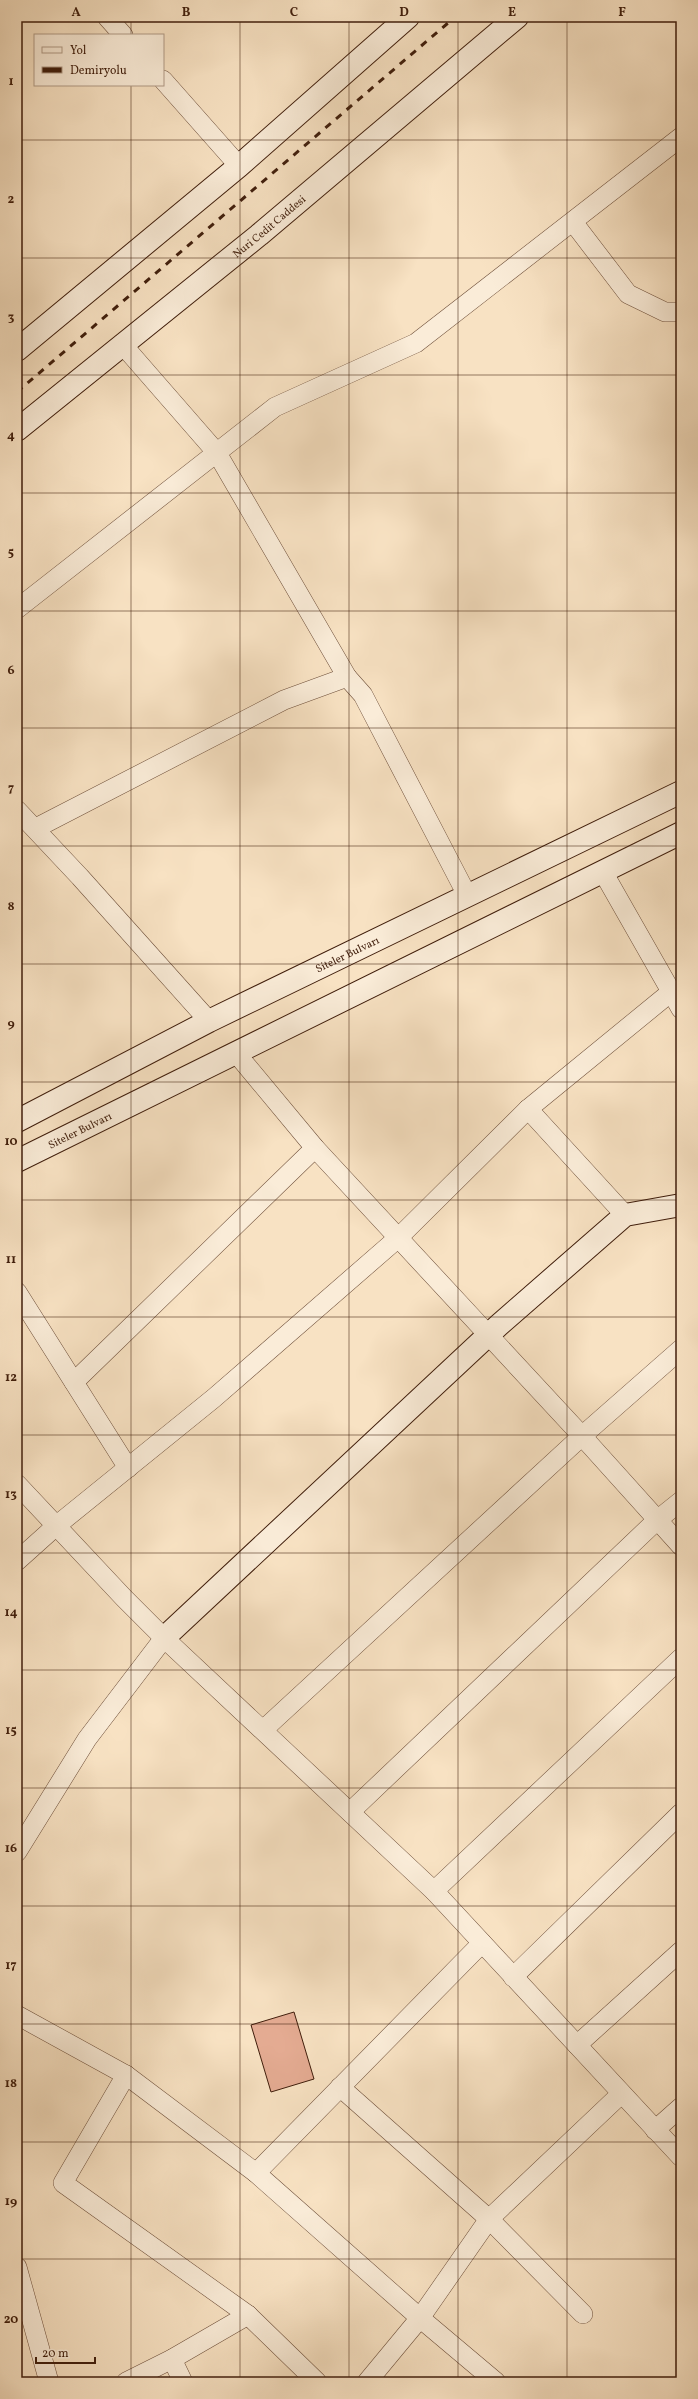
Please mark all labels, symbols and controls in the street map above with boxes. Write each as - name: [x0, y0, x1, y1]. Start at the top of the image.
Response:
- text: A: [71, 4, 81, 22]
- text: B: [182, 4, 191, 22]
- text: C: [290, 4, 298, 22]
- text: D: [399, 4, 409, 22]
- text: E: [508, 4, 516, 22]
- text: F: [618, 4, 626, 22]
- legend: [34, 34, 164, 86]
- text: Yol: [70, 43, 87, 59]
- text: Demiryolu: [70, 63, 127, 79]
- text: 1: [8, 73, 14, 91]
- text: 2: [8, 191, 15, 209]
- street label: Nuri Cedit Caddesi: [230, 193, 310, 262]
- text: 3: [8, 309, 15, 327]
- text: 4: [7, 427, 15, 445]
- text: 5: [8, 544, 14, 562]
- text: 6: [7, 662, 15, 680]
- text: 7: [8, 780, 14, 798]
- text: 8: [7, 898, 15, 916]
- street label: Siteler Bulvarı: [313, 933, 382, 977]
- text: 9: [7, 1015, 15, 1033]
- street label: Siteler Bulvarı: [46, 1109, 115, 1153]
- text: 10: [4, 1133, 18, 1151]
- text: 11: [6, 1251, 16, 1269]
- text: 12: [5, 1369, 17, 1387]
- text: 13: [5, 1486, 17, 1504]
- text: 14: [4, 1604, 18, 1622]
- text: 15: [5, 1722, 17, 1740]
- text: 16: [5, 1840, 17, 1858]
- text: 17: [5, 1957, 17, 1975]
- text: 18: [5, 2075, 17, 2093]
- text: 19: [5, 2193, 17, 2211]
- text: 20: [4, 2311, 18, 2329]
- scale bar: [36, 2339, 95, 2365]
- text: 20 m: [42, 2346, 69, 2362]

